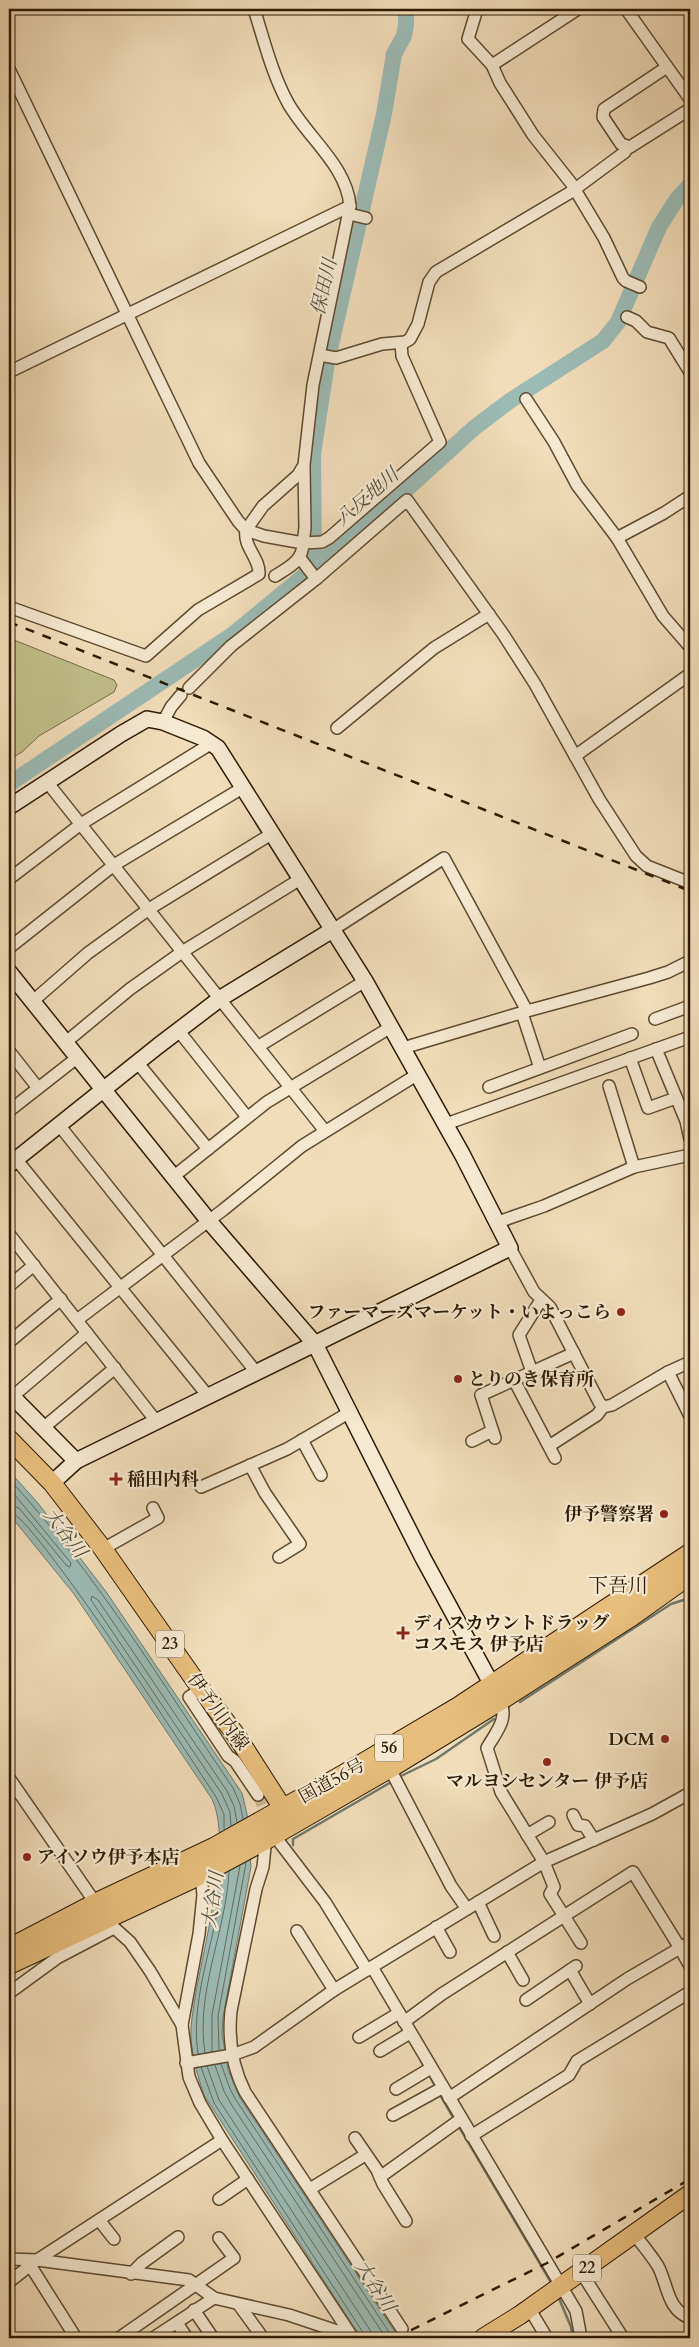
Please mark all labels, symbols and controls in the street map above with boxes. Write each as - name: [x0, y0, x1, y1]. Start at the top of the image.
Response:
- water label: 保田川: [305, 254, 344, 318]
- water label: 八反地川: [330, 461, 406, 532]
- place label: ファーマーズマーケット・いよっこら: [308, 1300, 611, 1325]
- marker: ファーマーズマーケット・いよっこら: [615, 1306, 627, 1318]
- place label: とりのき保育所: [468, 1367, 594, 1392]
- marker: とりのき保育所: [452, 1373, 464, 1385]
- place label: 稲田内科: [127, 1467, 199, 1492]
- marker: 稲田内科: [109, 1472, 123, 1486]
- place label: 伊予警察署: [564, 1502, 654, 1527]
- water label: 大谷川: [37, 1503, 94, 1565]
- marker: 伊予警察署: [658, 1508, 670, 1520]
- district label: 下吾川: [588, 1572, 648, 1599]
- place label: ディスカウントドラッグ コスモス 伊予店: [413, 1611, 609, 1657]
- marker: ディスカウントドラッグ コスモス 伊予店: [397, 1627, 409, 1639]
- road number: 23: [156, 1630, 184, 1658]
- street label: 伊予川内線: [181, 1668, 255, 1756]
- place label: DCM: [608, 1727, 656, 1752]
- marker: DCM: [659, 1733, 671, 1745]
- road number: 56: [375, 1735, 403, 1762]
- street label: 国道56号: [294, 1753, 370, 1809]
- marker: マルヨシセンター 伊予店: [541, 1756, 553, 1768]
- place label: マルヨシセンター 伊予店: [446, 1769, 648, 1794]
- place label: アイソウ伊予本店: [37, 1845, 179, 1870]
- marker: アイソウ伊予本店: [21, 1851, 33, 1863]
- water label: 大谷川: [196, 1868, 230, 1930]
- road number: 22: [573, 2254, 601, 2282]
- water label: 大谷川: [349, 2255, 403, 2319]

